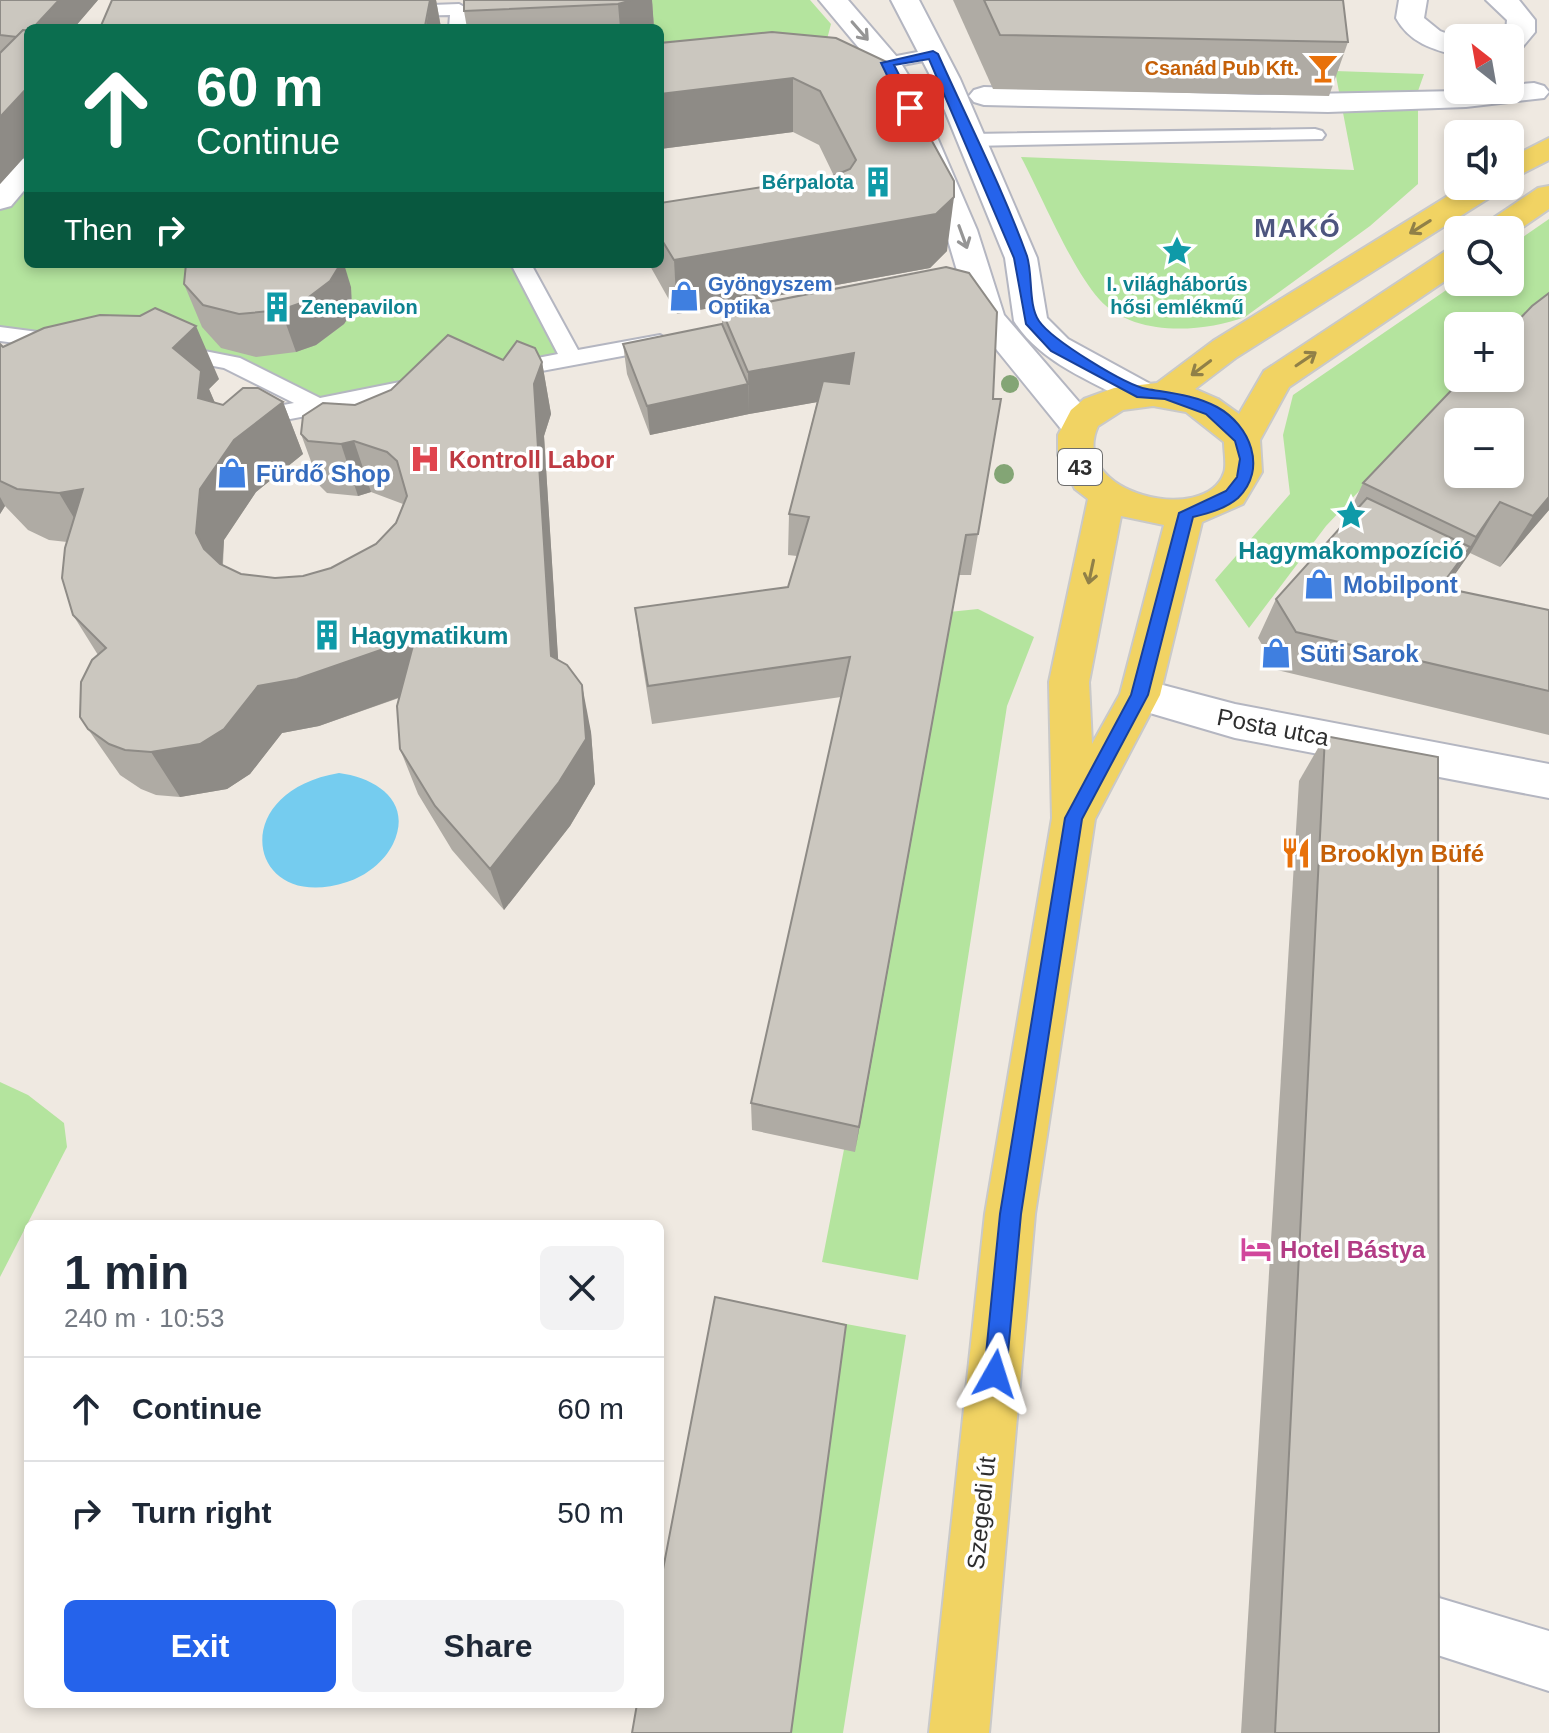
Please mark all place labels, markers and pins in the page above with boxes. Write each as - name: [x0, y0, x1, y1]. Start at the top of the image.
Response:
- bar icon: Csanád Pub Kft.: [1306, 51, 1340, 85]
- place label: Csanád Pub Kft.: [1145, 57, 1299, 79]
- pin: [876, 74, 944, 142]
- building icon: Bérpalota: [861, 165, 895, 199]
- place label: Bérpalota: [762, 171, 855, 193]
- place icon: I. világháborús hősi emlékmű: [1160, 234, 1194, 268]
- place label: Gyöngyszem Optika: [708, 273, 832, 318]
- place label: I. világháborús hősi emlékmű: [1106, 273, 1248, 318]
- shop icon: Gyöngyszem Optika: [667, 279, 701, 313]
- building icon: Zenepavilon: [260, 290, 294, 324]
- place label: Zenepavilon: [301, 296, 418, 318]
- hospital icon: Kontroll Labor: [408, 442, 442, 476]
- place label: Kontroll Labor: [449, 446, 614, 473]
- shop icon: Fürdő Shop: [215, 456, 249, 490]
- place label: Fürdő Shop: [256, 460, 391, 487]
- place icon: Hagymakompozíció: [1334, 498, 1368, 532]
- place label: Hagymakompozíció: [1238, 537, 1464, 564]
- shop icon: Mobilpont: [1302, 567, 1336, 601]
- place label: Mobilpont: [1343, 571, 1458, 598]
- building icon: Hagymatikum: [310, 618, 344, 652]
- place label: Hagymatikum: [351, 622, 508, 649]
- shop icon: Süti Sarok: [1259, 636, 1293, 670]
- place label: Süti Sarok: [1300, 640, 1419, 667]
- restaurant icon: Brooklyn Büfé: [1279, 836, 1313, 870]
- place label: Brooklyn Büfé: [1320, 840, 1484, 867]
- hotel icon: Hotel Bástya: [1239, 1232, 1273, 1266]
- place label: Hotel Bástya: [1280, 1236, 1426, 1263]

